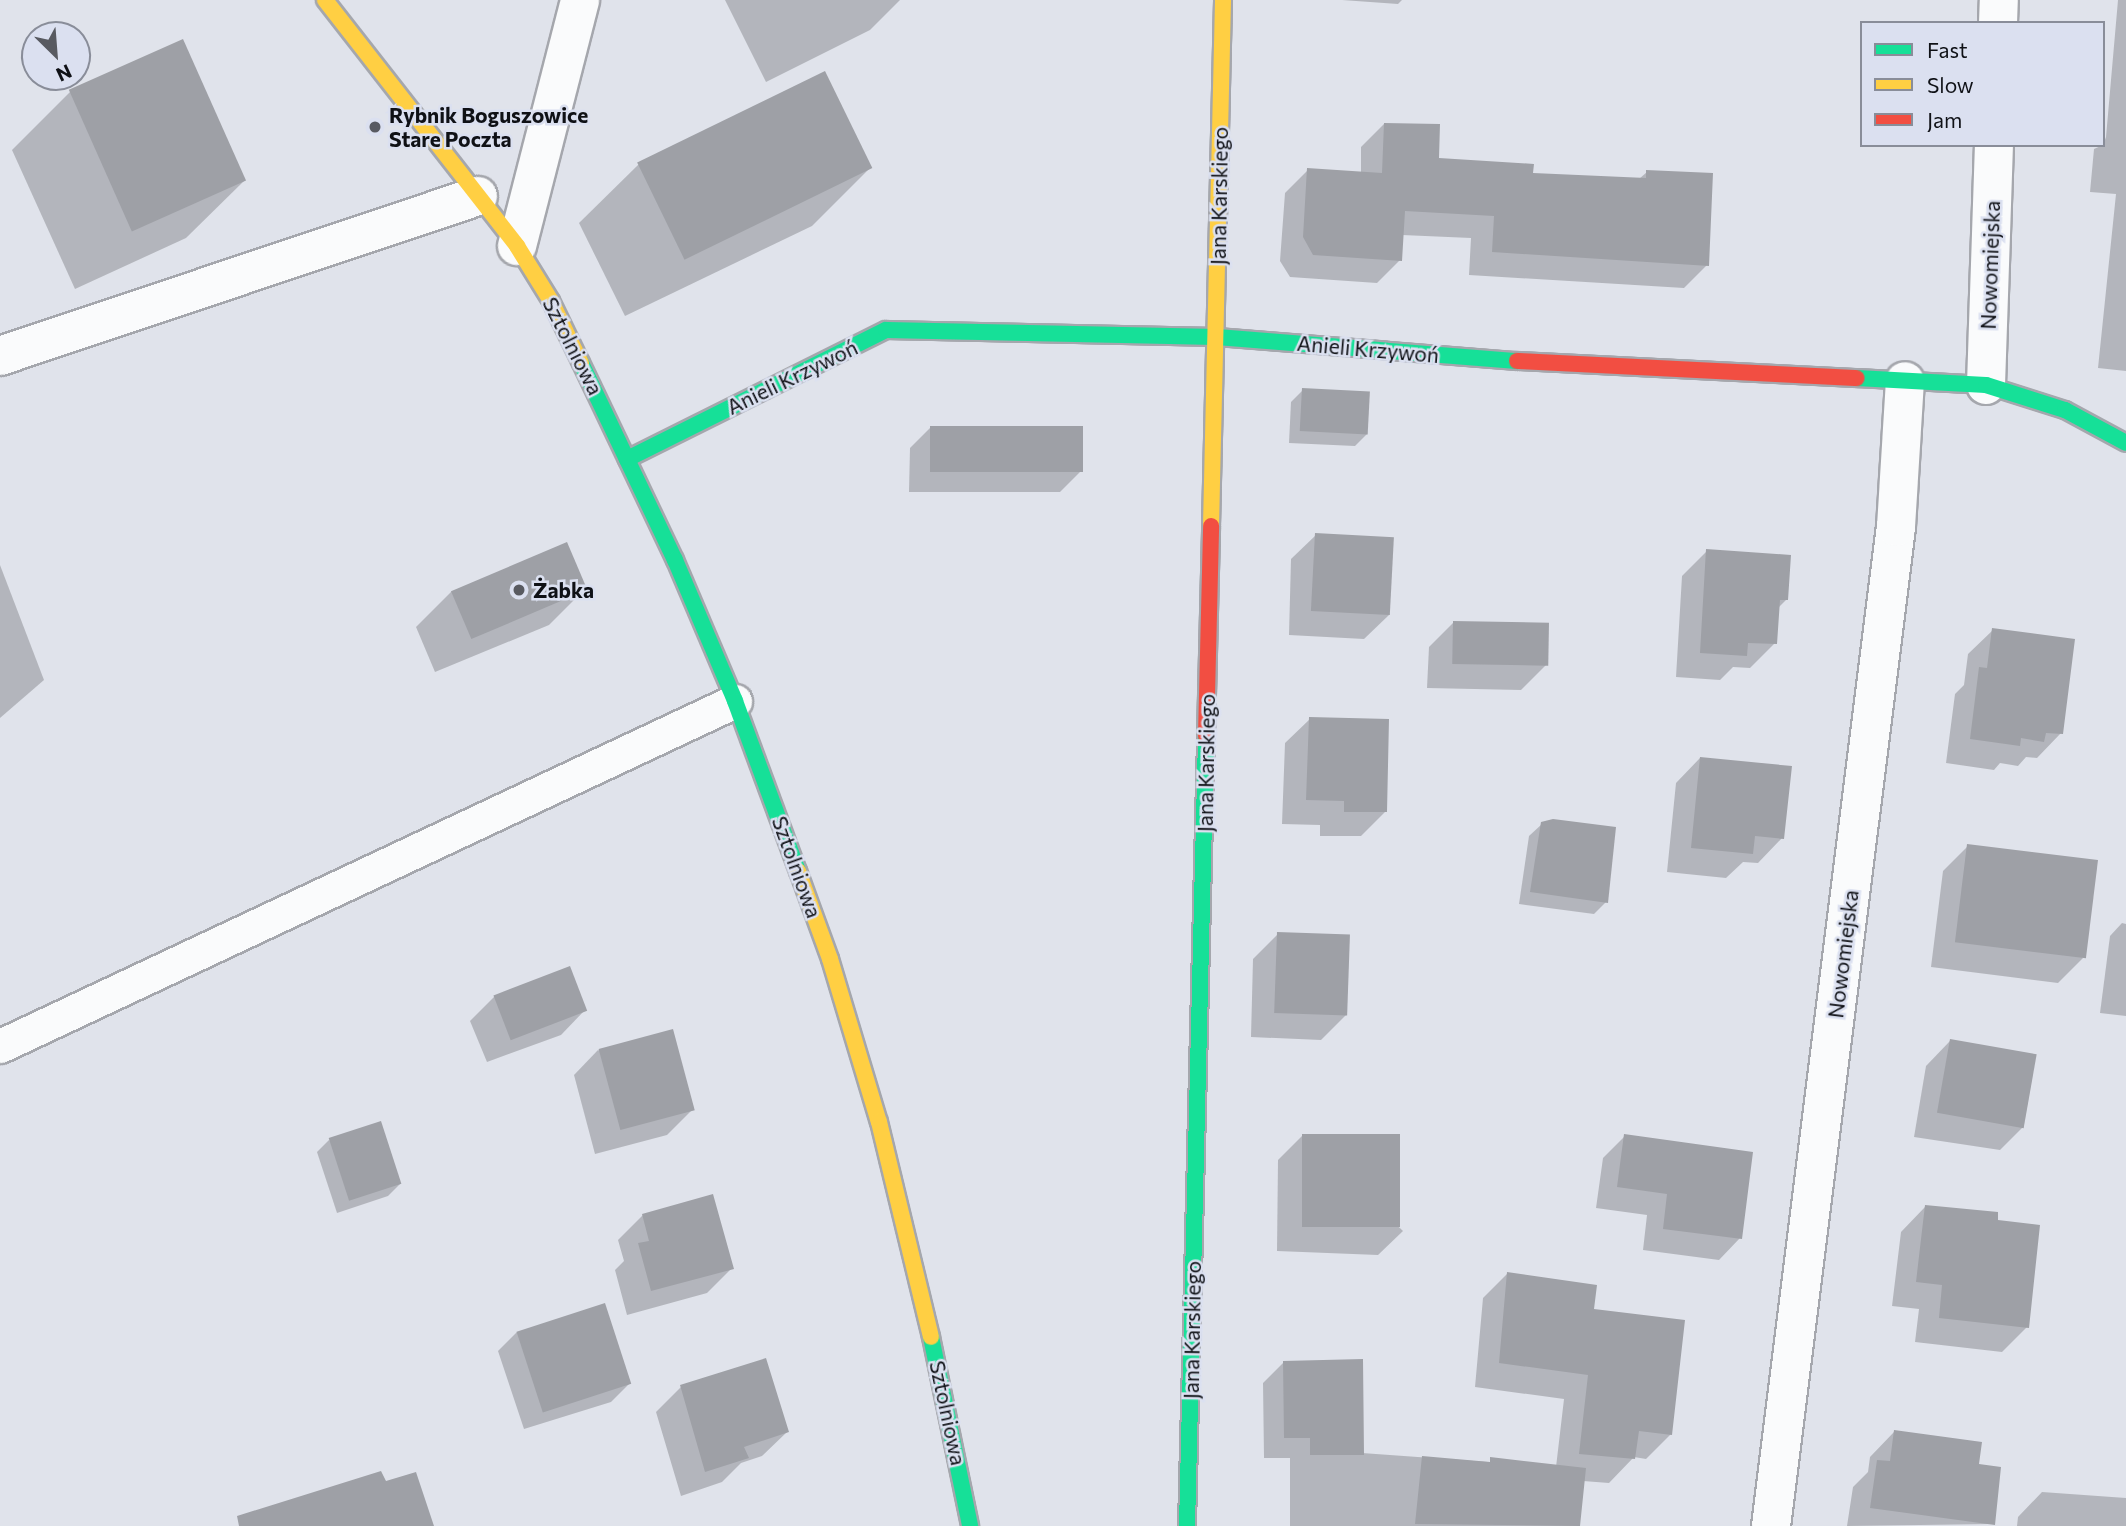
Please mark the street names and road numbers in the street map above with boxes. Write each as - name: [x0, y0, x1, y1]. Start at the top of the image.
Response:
- street label: Jana Karskiego: [1205, 127, 1233, 265]
- street label: Nowomiejska: [1975, 200, 2005, 330]
- street label: Sztolniowa: [538, 293, 608, 399]
- street label: Anieli Krzywoń: [1296, 330, 1440, 368]
- street label: Anieli Krzywoń: [722, 334, 862, 420]
- street label: Jana Karskiego: [1192, 694, 1220, 832]
- street label: Sztolniowa: [767, 813, 827, 921]
- street label: Nowomiejska: [1823, 888, 1863, 1020]
- street label: Jana Karskiego: [1178, 1261, 1206, 1399]
- street label: Sztolniowa: [925, 1358, 971, 1468]

